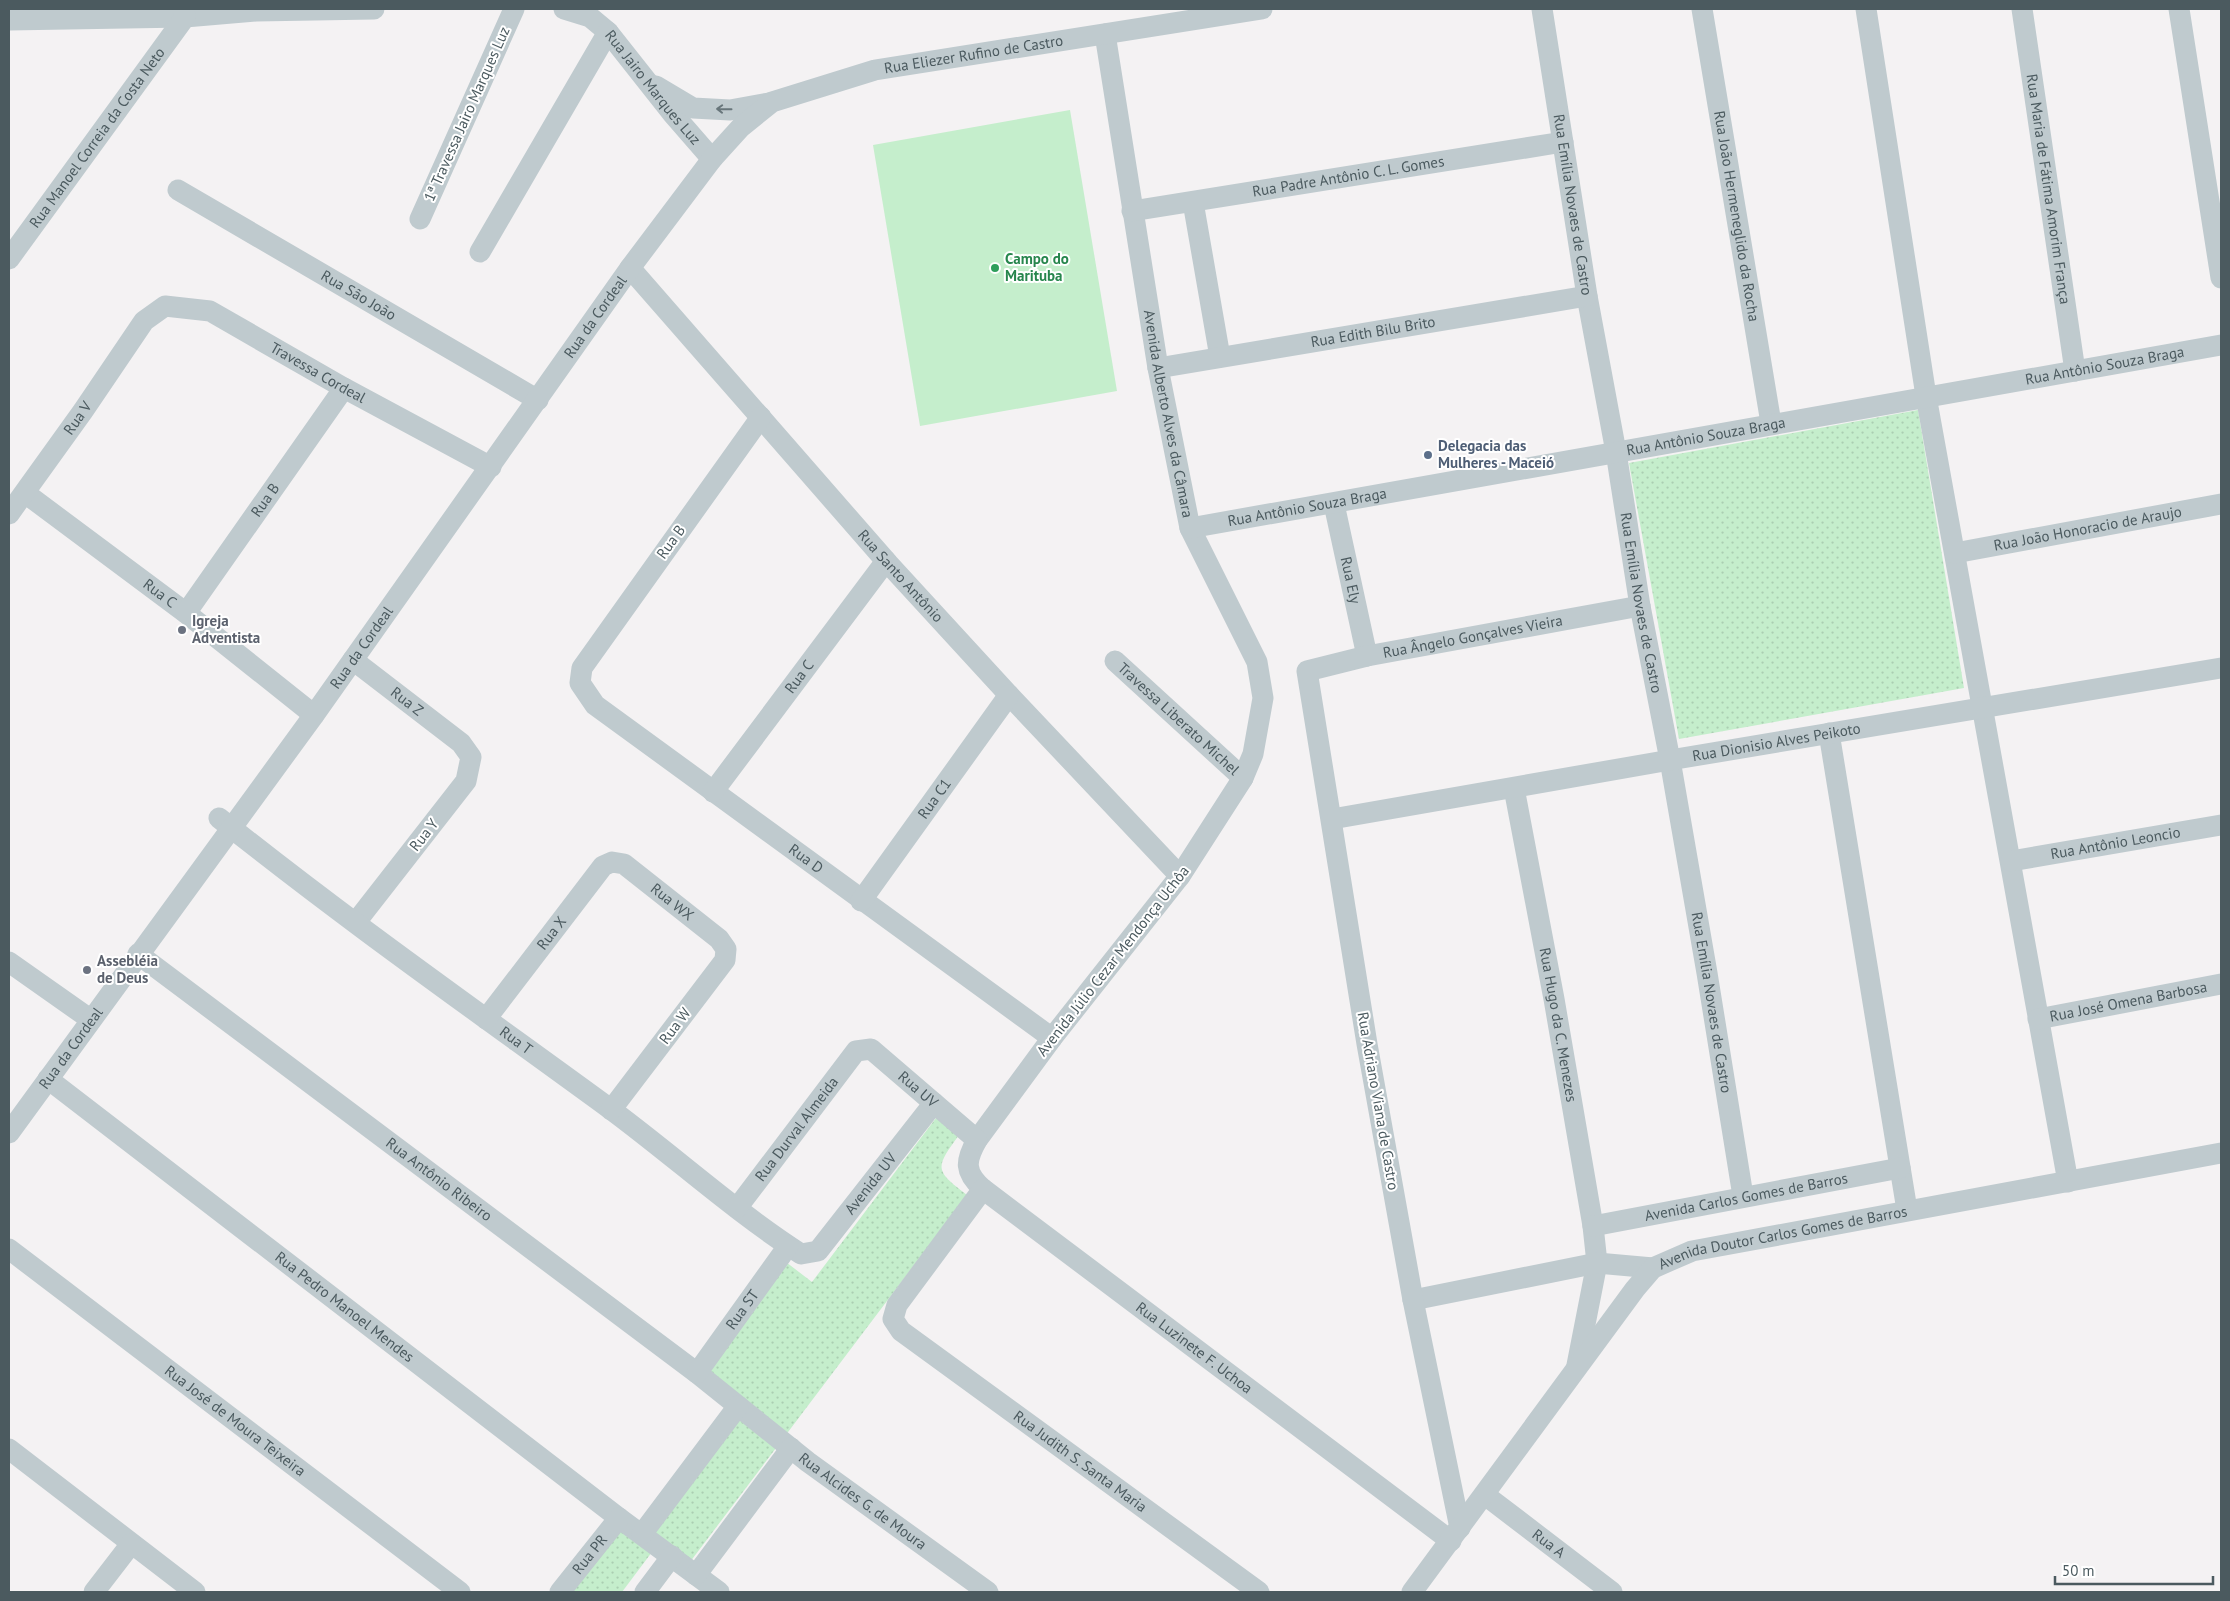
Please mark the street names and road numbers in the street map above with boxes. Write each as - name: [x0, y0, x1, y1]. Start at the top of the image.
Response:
- street label: 1ª Travessa Jairo Marques Luz: [419, 23, 514, 204]
- street label: Rua Jairo Marques Luz: [601, 26, 705, 149]
- street label: Rua Eliezer Rufino de Castro: [883, 30, 1064, 77]
- street label: Rua Manoel Correia da Costa Neto: [25, 43, 169, 231]
- street label: Rua Maria de Fátima Amorim França: [2023, 73, 2075, 305]
- street label: Rua João Hermeneglido da Rocha: [1710, 109, 1764, 323]
- street label: Rua Emília Novaes de Castro: [1550, 113, 1597, 297]
- street label: Rua Padre Antônio C. L. Gomes: [1251, 151, 1446, 201]
- street label: Rua São João: [318, 266, 400, 324]
- street label: Rua da Cordeal: [559, 271, 631, 362]
- street label: Avenida Alberto Alves da Câmara: [1140, 308, 1198, 519]
- street label: Rua Edith Bilu Brito: [1309, 312, 1437, 351]
- street label: Travessa Cordeal: [267, 338, 370, 407]
- street label: Rua Antônio Souza Braga: [2024, 342, 2186, 389]
- street label: Rua V: [59, 397, 96, 438]
- street label: Rua Antônio Souza Braga: [1625, 412, 1787, 459]
- street label: Rua B: [246, 479, 283, 520]
- street label: Rua Antônio Souza Braga: [1226, 483, 1388, 530]
- street label: Rua João Honoracio de Araujo: [1992, 501, 2183, 555]
- street label: Rua Emília Novaes de Castro: [1617, 511, 1667, 695]
- street label: Rua B: [652, 521, 689, 562]
- street label: Rua Santo Antônio: [854, 525, 948, 626]
- street label: Rua Ely: [1337, 555, 1365, 605]
- street label: Rua C: [140, 574, 180, 612]
- street label: Rua da Cordeal: [326, 602, 397, 692]
- street label: Rua Ângelo Gonçalves Vieira: [1381, 610, 1564, 662]
- street label: Rua C: [780, 656, 818, 697]
- street label: Travessa Liberato Michel: [1114, 658, 1244, 779]
- street label: Rua Z: [387, 682, 427, 720]
- street label: Rua Dionisio Alves Peikoto: [1691, 718, 1862, 765]
- street label: Rua C1: [913, 775, 955, 822]
- street label: Rua Y: [405, 814, 443, 855]
- street label: Rua Antônio Leoncio: [2049, 822, 2182, 863]
- street label: Rua D: [785, 839, 827, 877]
- street label: Avenida Júlio Cezar Mendonça Uchôa: [1032, 862, 1193, 1060]
- street label: Rua WX: [647, 879, 698, 925]
- street label: Rua Emília Novaes de Castro: [1688, 910, 1736, 1094]
- street label: Rua X: [532, 912, 570, 953]
- street label: Rua Hugo da C. Menezes: [1535, 946, 1582, 1103]
- street label: Rua José Omena Barbosa: [2048, 977, 2209, 1026]
- street label: Rua da Cordeal: [34, 1003, 107, 1093]
- street label: Rua W: [655, 1003, 695, 1048]
- street label: Rua Adriano Viana de Castro: [1353, 1010, 1404, 1192]
- street label: Rua T: [496, 1022, 537, 1059]
- street label: Rua UV: [894, 1067, 943, 1112]
- street label: Rua Durval Almeida: [751, 1073, 842, 1185]
- street label: Rua Antônio Ribeiro: [382, 1133, 496, 1225]
- street label: Avenida UV: [840, 1148, 901, 1218]
- street label: Avenida Carlos Gomes de Barros: [1643, 1168, 1849, 1225]
- street label: Avenida Doutor Carlos Gomes de Barros: [1655, 1201, 1909, 1273]
- street label: Rua Pedro Manoel Mendes: [271, 1247, 418, 1366]
- street label: Rua ST: [721, 1285, 763, 1333]
- street label: Rua Luzinete F. Uchoa: [1132, 1297, 1257, 1397]
- street label: Rua José de Moura Teixeira: [161, 1361, 310, 1480]
- street label: Rua Judith S. Santa Maria: [1010, 1406, 1151, 1516]
- street label: Rua Alcides G. de Moura: [795, 1448, 930, 1554]
- street label: Rua A: [1529, 1524, 1569, 1562]
- street label: Rua PR: [568, 1530, 611, 1578]

